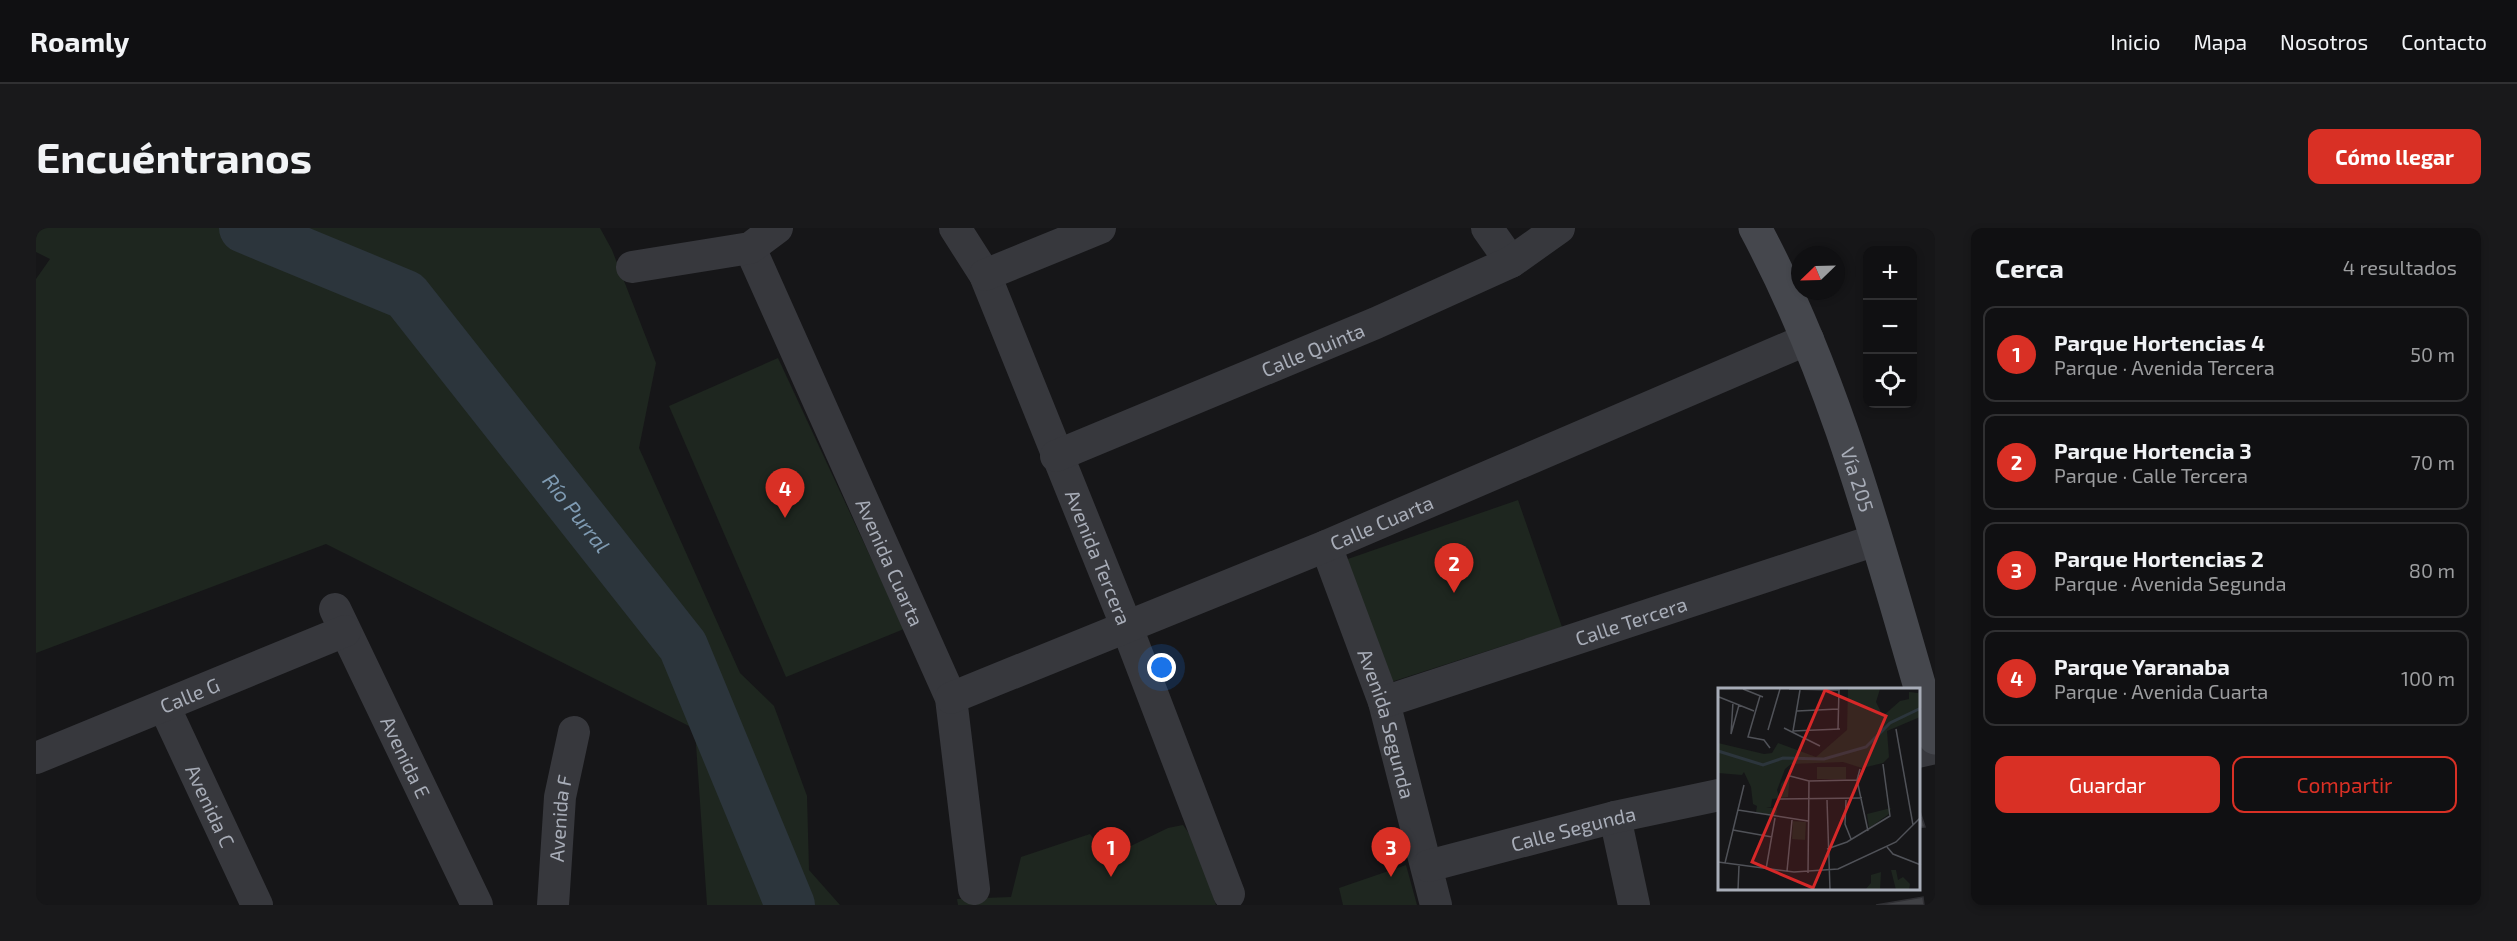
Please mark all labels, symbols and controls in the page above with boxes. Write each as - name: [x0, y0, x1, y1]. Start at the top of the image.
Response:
- text: Roamly: [30, 24, 129, 58]
- text: Inicio: [2110, 29, 2160, 54]
- text: Mapa: [2193, 29, 2247, 54]
- text: Nosotros: [2280, 29, 2368, 54]
- text: Contacto: [2401, 29, 2487, 54]
- button: Cómo llegar: [2308, 129, 2481, 184]
- text: Encuéntranos: [36, 131, 312, 181]
- north arrow: [1791, 246, 1845, 300]
- map controls: [1863, 246, 1917, 408]
- button: +: [1863, 246, 1917, 300]
- text: Cerca: [1995, 252, 2064, 283]
- text: 4 resultados: [2343, 255, 2457, 279]
- button: −: [1863, 300, 1917, 354]
- street label: Calle Quinta: [1258, 317, 1368, 381]
- text: Parque Hortencias 4: [2054, 329, 2265, 355]
- text: 1: [2012, 342, 2021, 366]
- text: 50 m: [2410, 342, 2455, 366]
- button: locate: [1863, 354, 1917, 408]
- text: Parque · Avenida Tercera: [2054, 355, 2275, 379]
- text: Parque Hortencia 3: [2054, 437, 2252, 463]
- street label: Vía 205: [1836, 444, 1880, 515]
- text: 2: [2011, 450, 2022, 474]
- text: 70 m: [2411, 450, 2455, 474]
- text: Parque · Calle Tercera: [2054, 463, 2248, 487]
- water label: Río Purral: [539, 468, 616, 557]
- pin: 4: [766, 468, 804, 518]
- street label: Avenida Tercera: [1061, 486, 1137, 628]
- street label: Calle Cuarta: [1326, 489, 1437, 555]
- street label: Avenida Cuarta: [851, 495, 929, 630]
- pin: 2: [1434, 544, 1474, 593]
- text: Parque Hortencias 2: [2054, 545, 2264, 571]
- text: 3: [2011, 558, 2022, 582]
- text: 80 m: [2409, 558, 2455, 582]
- text: Parque · Avenida Segunda: [2054, 571, 2287, 595]
- street label: Calle Tercera: [1572, 591, 1690, 650]
- street label: Avenida Segunda: [1353, 645, 1420, 801]
- your location: [1147, 653, 1176, 682]
- text: Parque Yaranaba: [2054, 653, 2230, 679]
- text: 4: [2010, 666, 2023, 690]
- text: 100 m: [2401, 666, 2455, 690]
- street label: Calle G: [156, 672, 223, 718]
- text: Parque · Avenida Cuarta: [2054, 679, 2268, 703]
- inset map: [1718, 688, 1920, 890]
- street label: Avenida E: [376, 712, 436, 802]
- button: Guardar: [1995, 756, 2220, 813]
- button: Compartir: [2232, 756, 2457, 813]
- street label: Avenida C: [181, 761, 240, 851]
- street label: Avenida F: [544, 772, 577, 863]
- street label: Calle Segunda: [1508, 801, 1638, 856]
- pin: 1: [1092, 828, 1130, 877]
- pin: 3: [1372, 828, 1410, 877]

